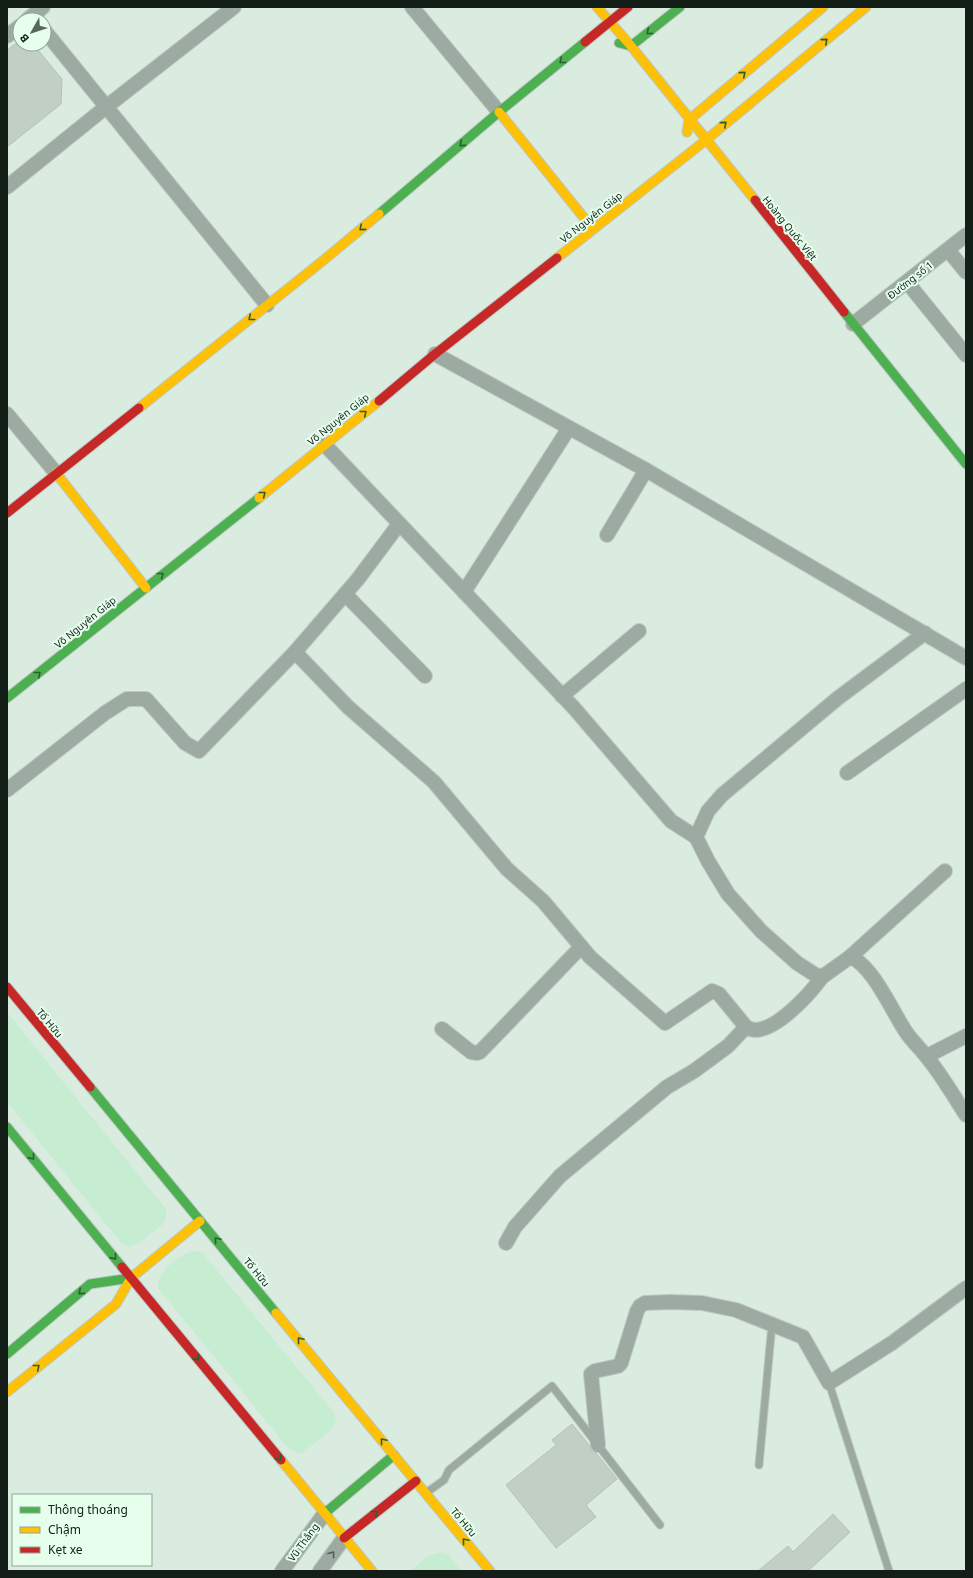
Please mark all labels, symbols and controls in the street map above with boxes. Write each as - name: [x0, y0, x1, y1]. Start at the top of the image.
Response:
- north arrow: [12, 12, 52, 52]
- one-way arrow: [647, 27, 654, 34]
- text: B: [16, 31, 32, 46]
- one-way arrow: [820, 39, 827, 46]
- one-way arrow: [559, 56, 566, 63]
- one-way arrow: [738, 72, 745, 79]
- one-way arrow: [720, 122, 727, 129]
- one-way arrow: [459, 139, 466, 146]
- street label: Võ Nguyên Giáp: [557, 188, 625, 246]
- street label: Hoàng Quốc Việt: [760, 193, 821, 264]
- one-way arrow: [360, 223, 367, 230]
- street label: Đường số 1: [884, 258, 936, 302]
- one-way arrow: [248, 314, 255, 321]
- street label: Võ Nguyên Giáp: [304, 390, 372, 448]
- one-way arrow: [359, 410, 367, 417]
- one-way arrow: [258, 492, 265, 499]
- one-way arrow: [157, 573, 164, 580]
- street label: Võ Nguyên Giáp: [51, 593, 119, 651]
- one-way arrow: [33, 671, 40, 678]
- street label: Tố Hữu: [34, 1006, 66, 1040]
- one-way arrow: [27, 1152, 34, 1159]
- one-way arrow: [214, 1238, 221, 1245]
- one-way arrow: [110, 1253, 117, 1260]
- street label: Tố Hữu: [241, 1255, 273, 1289]
- one-way arrow: [79, 1288, 86, 1295]
- one-way arrow: [297, 1338, 304, 1345]
- one-way arrow: [192, 1353, 199, 1360]
- one-way arrow: [33, 1365, 40, 1372]
- one-way arrow: [380, 1438, 387, 1445]
- one-way arrow: [275, 1454, 282, 1461]
- legend: [12, 1494, 152, 1566]
- text: Thông thoáng: [48, 1501, 128, 1518]
- street label: Tố Hữu: [448, 1505, 480, 1539]
- one-way arrow: [370, 1511, 377, 1518]
- street label: Vũ Thắng: [284, 1520, 322, 1564]
- text: Chậm: [48, 1521, 81, 1538]
- one-way arrow: [463, 1538, 470, 1545]
- text: Kẹt xe: [48, 1541, 83, 1558]
- one-way arrow: [327, 1552, 334, 1559]

